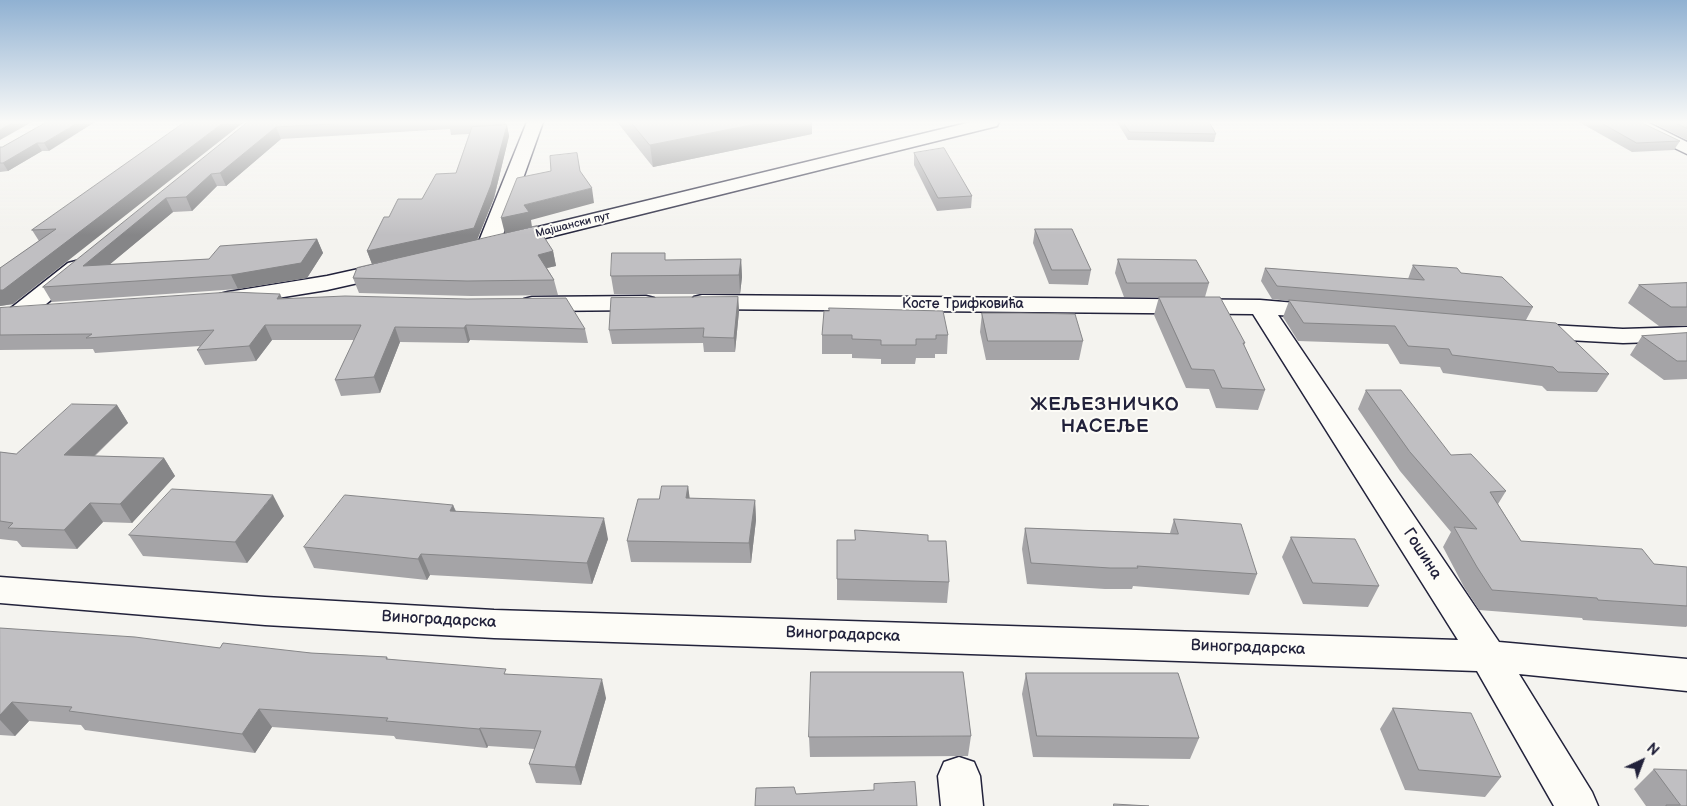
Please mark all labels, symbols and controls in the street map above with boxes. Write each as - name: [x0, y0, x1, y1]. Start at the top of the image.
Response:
- street label: Мајшански пут: [534, 209, 612, 241]
- street label: Косте Трифковића: [902, 296, 1024, 312]
- district label: ЖЕЉЕЗНИЧКО НАСЕЉЕ: [1029, 394, 1181, 438]
- street label: Гошина: [1398, 525, 1446, 583]
- street label: Виноградарска: [381, 607, 497, 633]
- street label: Виноградарска: [785, 623, 901, 647]
- street label: Виноградарска: [1190, 636, 1306, 660]
- north arrow: [1617, 736, 1667, 786]
- text: N: [1643, 740, 1662, 759]

